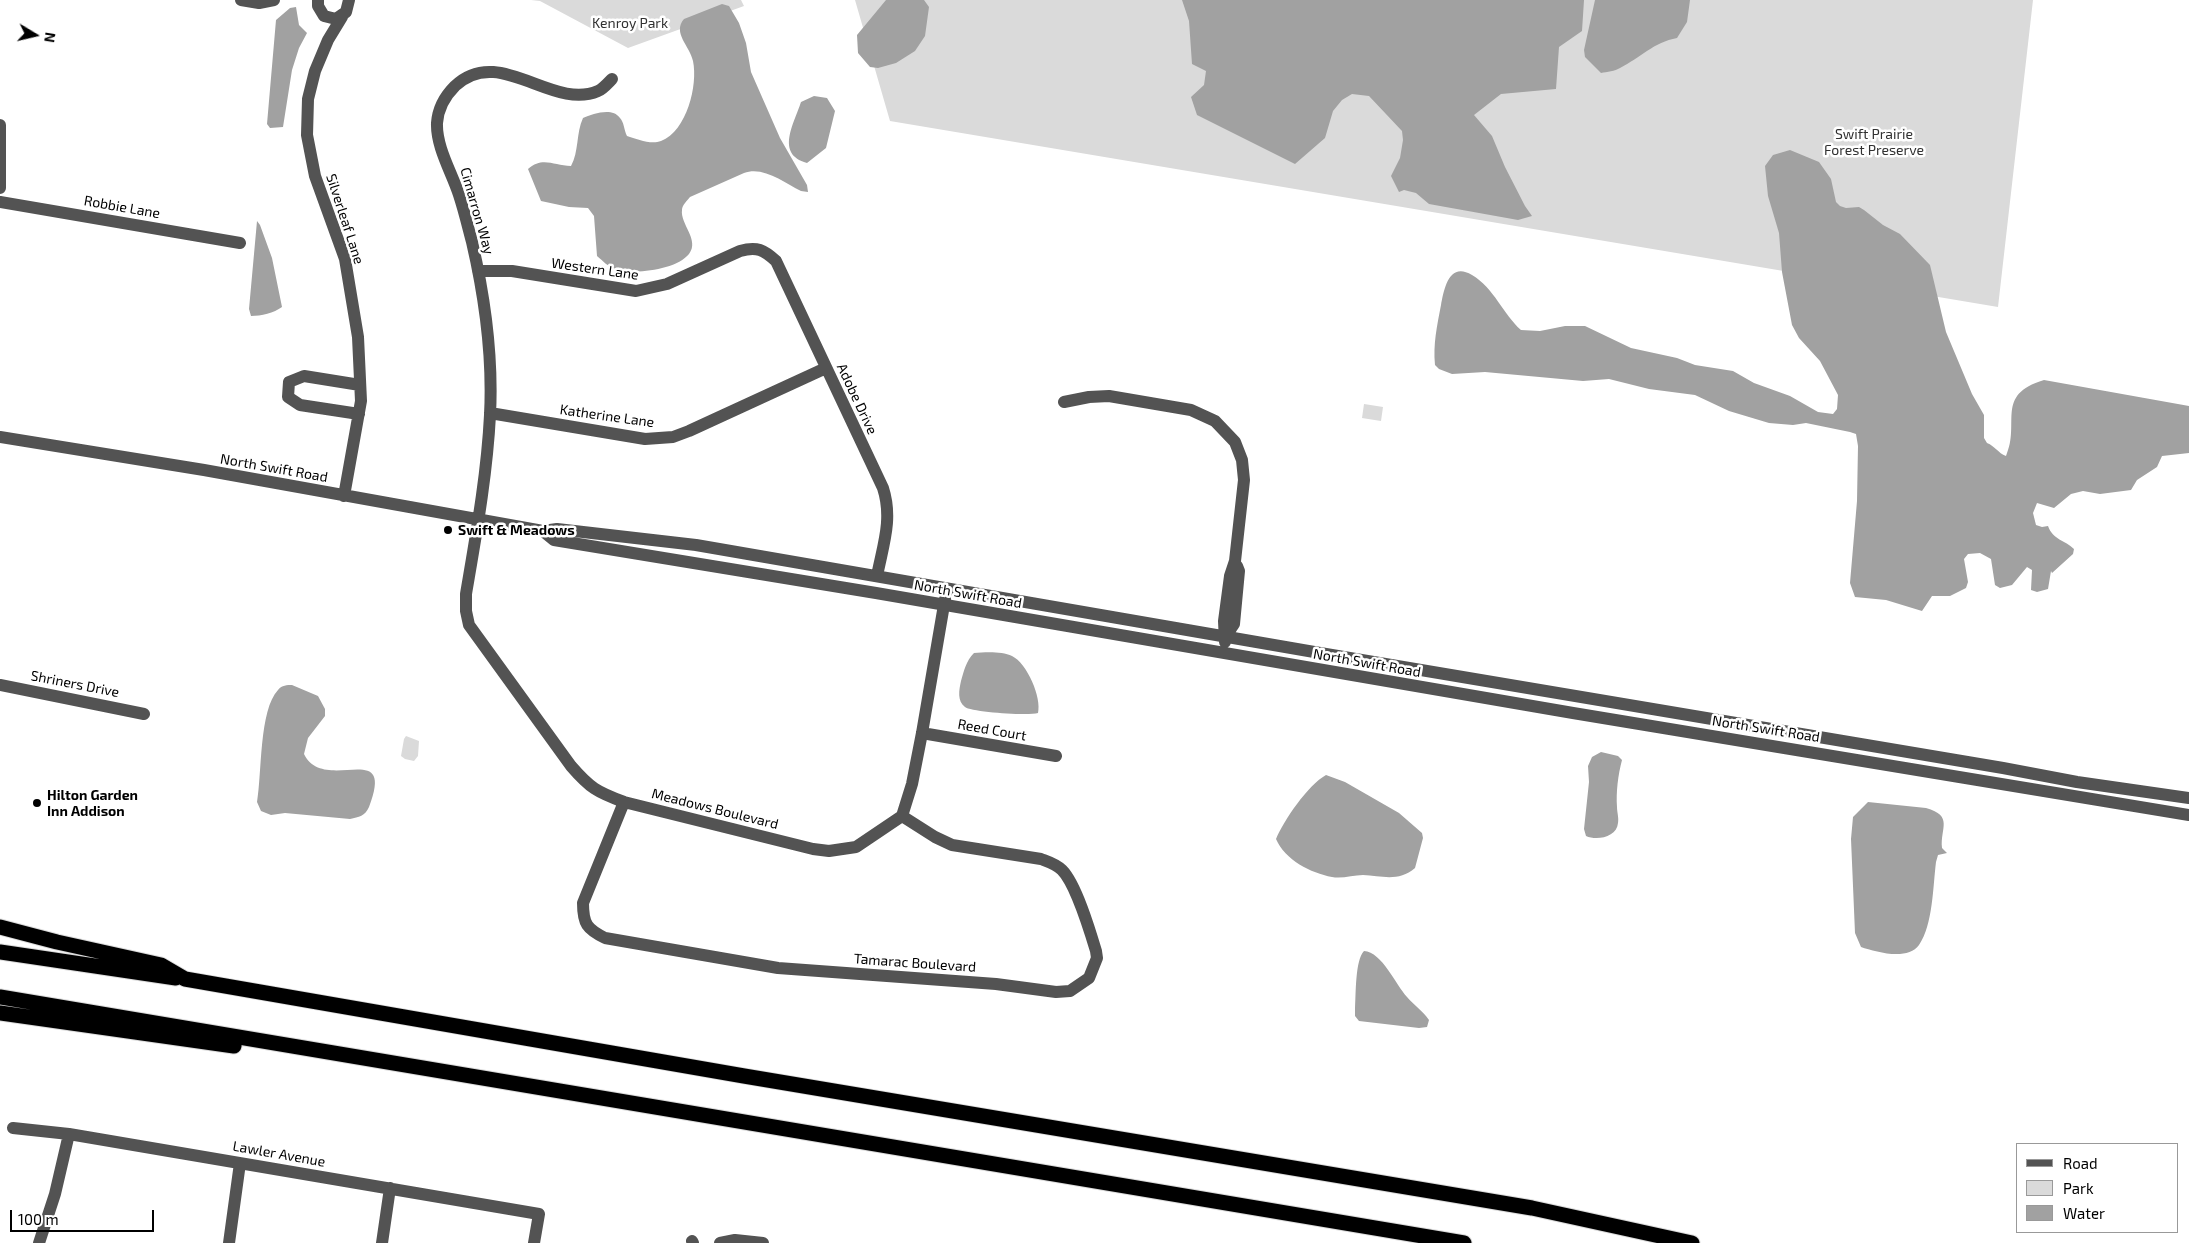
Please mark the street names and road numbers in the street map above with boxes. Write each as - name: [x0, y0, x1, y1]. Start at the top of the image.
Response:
- street label: Cimarron Way: [457, 165, 497, 257]
- street label: Silverleaf Lane: [322, 172, 368, 266]
- street label: Robbie Lane: [83, 192, 161, 222]
- street label: Western Lane: [550, 255, 640, 283]
- street label: Adobe Drive: [833, 361, 881, 437]
- street label: Katherine Lane: [559, 401, 655, 431]
- street label: North Swift Road: [219, 450, 329, 486]
- street label: North Swift Road: [913, 576, 1023, 612]
- street label: North Swift Road: [1312, 645, 1422, 681]
- street label: Shriners Drive: [29, 667, 121, 701]
- street label: North Swift Road: [1711, 712, 1821, 746]
- street label: Reed Court: [956, 716, 1028, 744]
- street label: Meadows Boulevard: [650, 785, 780, 833]
- street label: Tamarac Boulevard: [853, 950, 977, 976]
- street label: Lawler Avenue: [231, 1138, 327, 1170]

